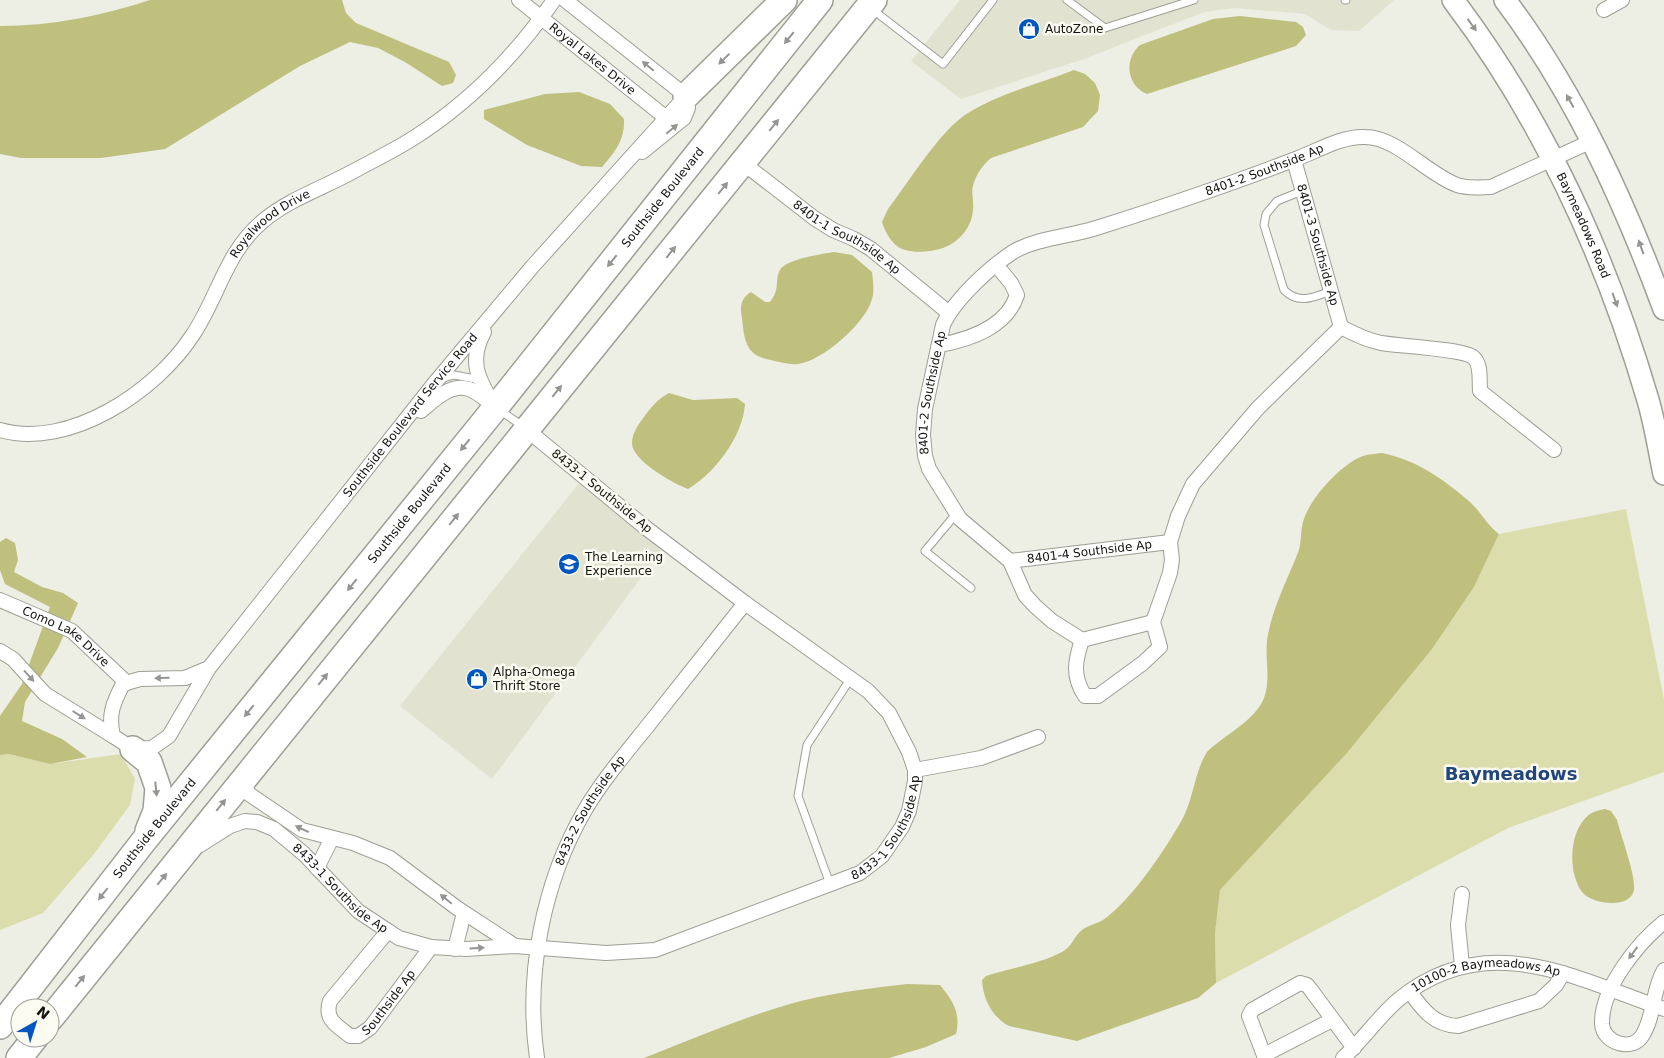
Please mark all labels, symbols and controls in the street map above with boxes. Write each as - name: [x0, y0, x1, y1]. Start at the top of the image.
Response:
- shop icon: AutoZone: [1017, 17, 1041, 41]
- one-way arrow: [1467, 19, 1477, 32]
- street label: Royal Lakes Drive: [546, 20, 638, 98]
- place label: AutoZone: [1045, 22, 1103, 36]
- one-way arrow: [784, 31, 795, 44]
- one-way arrow: [719, 52, 731, 64]
- one-way arrow: [642, 60, 655, 71]
- one-way arrow: [1566, 94, 1575, 108]
- one-way arrow: [768, 119, 779, 132]
- one-way arrow: [666, 123, 679, 134]
- street label: 8401-2 Southside Ap: [1203, 141, 1326, 199]
- street label: Southside Boulevard: [619, 145, 707, 250]
- street label: Baymeadows Road: [1554, 170, 1613, 280]
- one-way arrow: [717, 182, 728, 195]
- street label: 8401-3 Southside Ap: [1294, 182, 1342, 307]
- street label: Royalwood Drive: [227, 187, 312, 261]
- street label: 8401-1 Southside Ap: [790, 197, 903, 277]
- one-way arrow: [1637, 240, 1644, 255]
- one-way arrow: [665, 246, 676, 259]
- one-way arrow: [606, 254, 617, 267]
- one-way arrow: [1611, 293, 1619, 308]
- street label: Southside Boulevard Service Road: [340, 330, 480, 500]
- street label: 8401-2 Southside Ap: [916, 330, 949, 455]
- one-way arrow: [552, 385, 563, 398]
- one-way arrow: [459, 438, 470, 451]
- street label: 8433-1 Southside Ap: [549, 446, 655, 536]
- street label: Southside Boulevard: [365, 461, 454, 566]
- one-way arrow: [448, 512, 459, 525]
- street label: 8401-4 Southside Ap: [1026, 537, 1153, 566]
- place label: The Learning Experience: [584, 550, 663, 578]
- school or university icon: The Learning Experience: [557, 552, 581, 576]
- one-way arrow: [346, 578, 357, 591]
- street label: Como Lake Drive: [20, 603, 112, 670]
- place label: Alpha-Omega Thrift Store: [492, 665, 575, 693]
- shop icon: Alpha-Omega Thrift Store: [465, 667, 489, 691]
- one-way arrow: [23, 670, 35, 682]
- one-way arrow: [317, 673, 328, 686]
- one-way arrow: [154, 674, 170, 682]
- one-way arrow: [244, 704, 255, 717]
- one-way arrow: [72, 711, 85, 720]
- street label: 8433-2 Southside Ap: [552, 753, 628, 867]
- district label: Baymeadows: [1445, 763, 1577, 784]
- street label: Southside Boulevard: [110, 775, 199, 881]
- street label: 8433-1 Southside Ap: [849, 775, 922, 883]
- one-way arrow: [152, 781, 160, 797]
- one-way arrow: [215, 799, 226, 812]
- one-way arrow: [294, 824, 309, 833]
- street label: 8433-1 Southside Ap: [290, 841, 391, 936]
- one-way arrow: [156, 873, 167, 886]
- one-way arrow: [97, 887, 108, 900]
- one-way arrow: [439, 893, 452, 904]
- one-way arrow: [470, 944, 486, 952]
- one-way arrow: [1628, 946, 1638, 959]
- street label: 10100-2 Baymeadows Ap: [1409, 956, 1562, 995]
- street label: Southside Ap: [359, 967, 418, 1038]
- one-way arrow: [75, 974, 86, 987]
- north arrow: [10, 998, 60, 1048]
- text: N: [34, 1003, 53, 1023]

